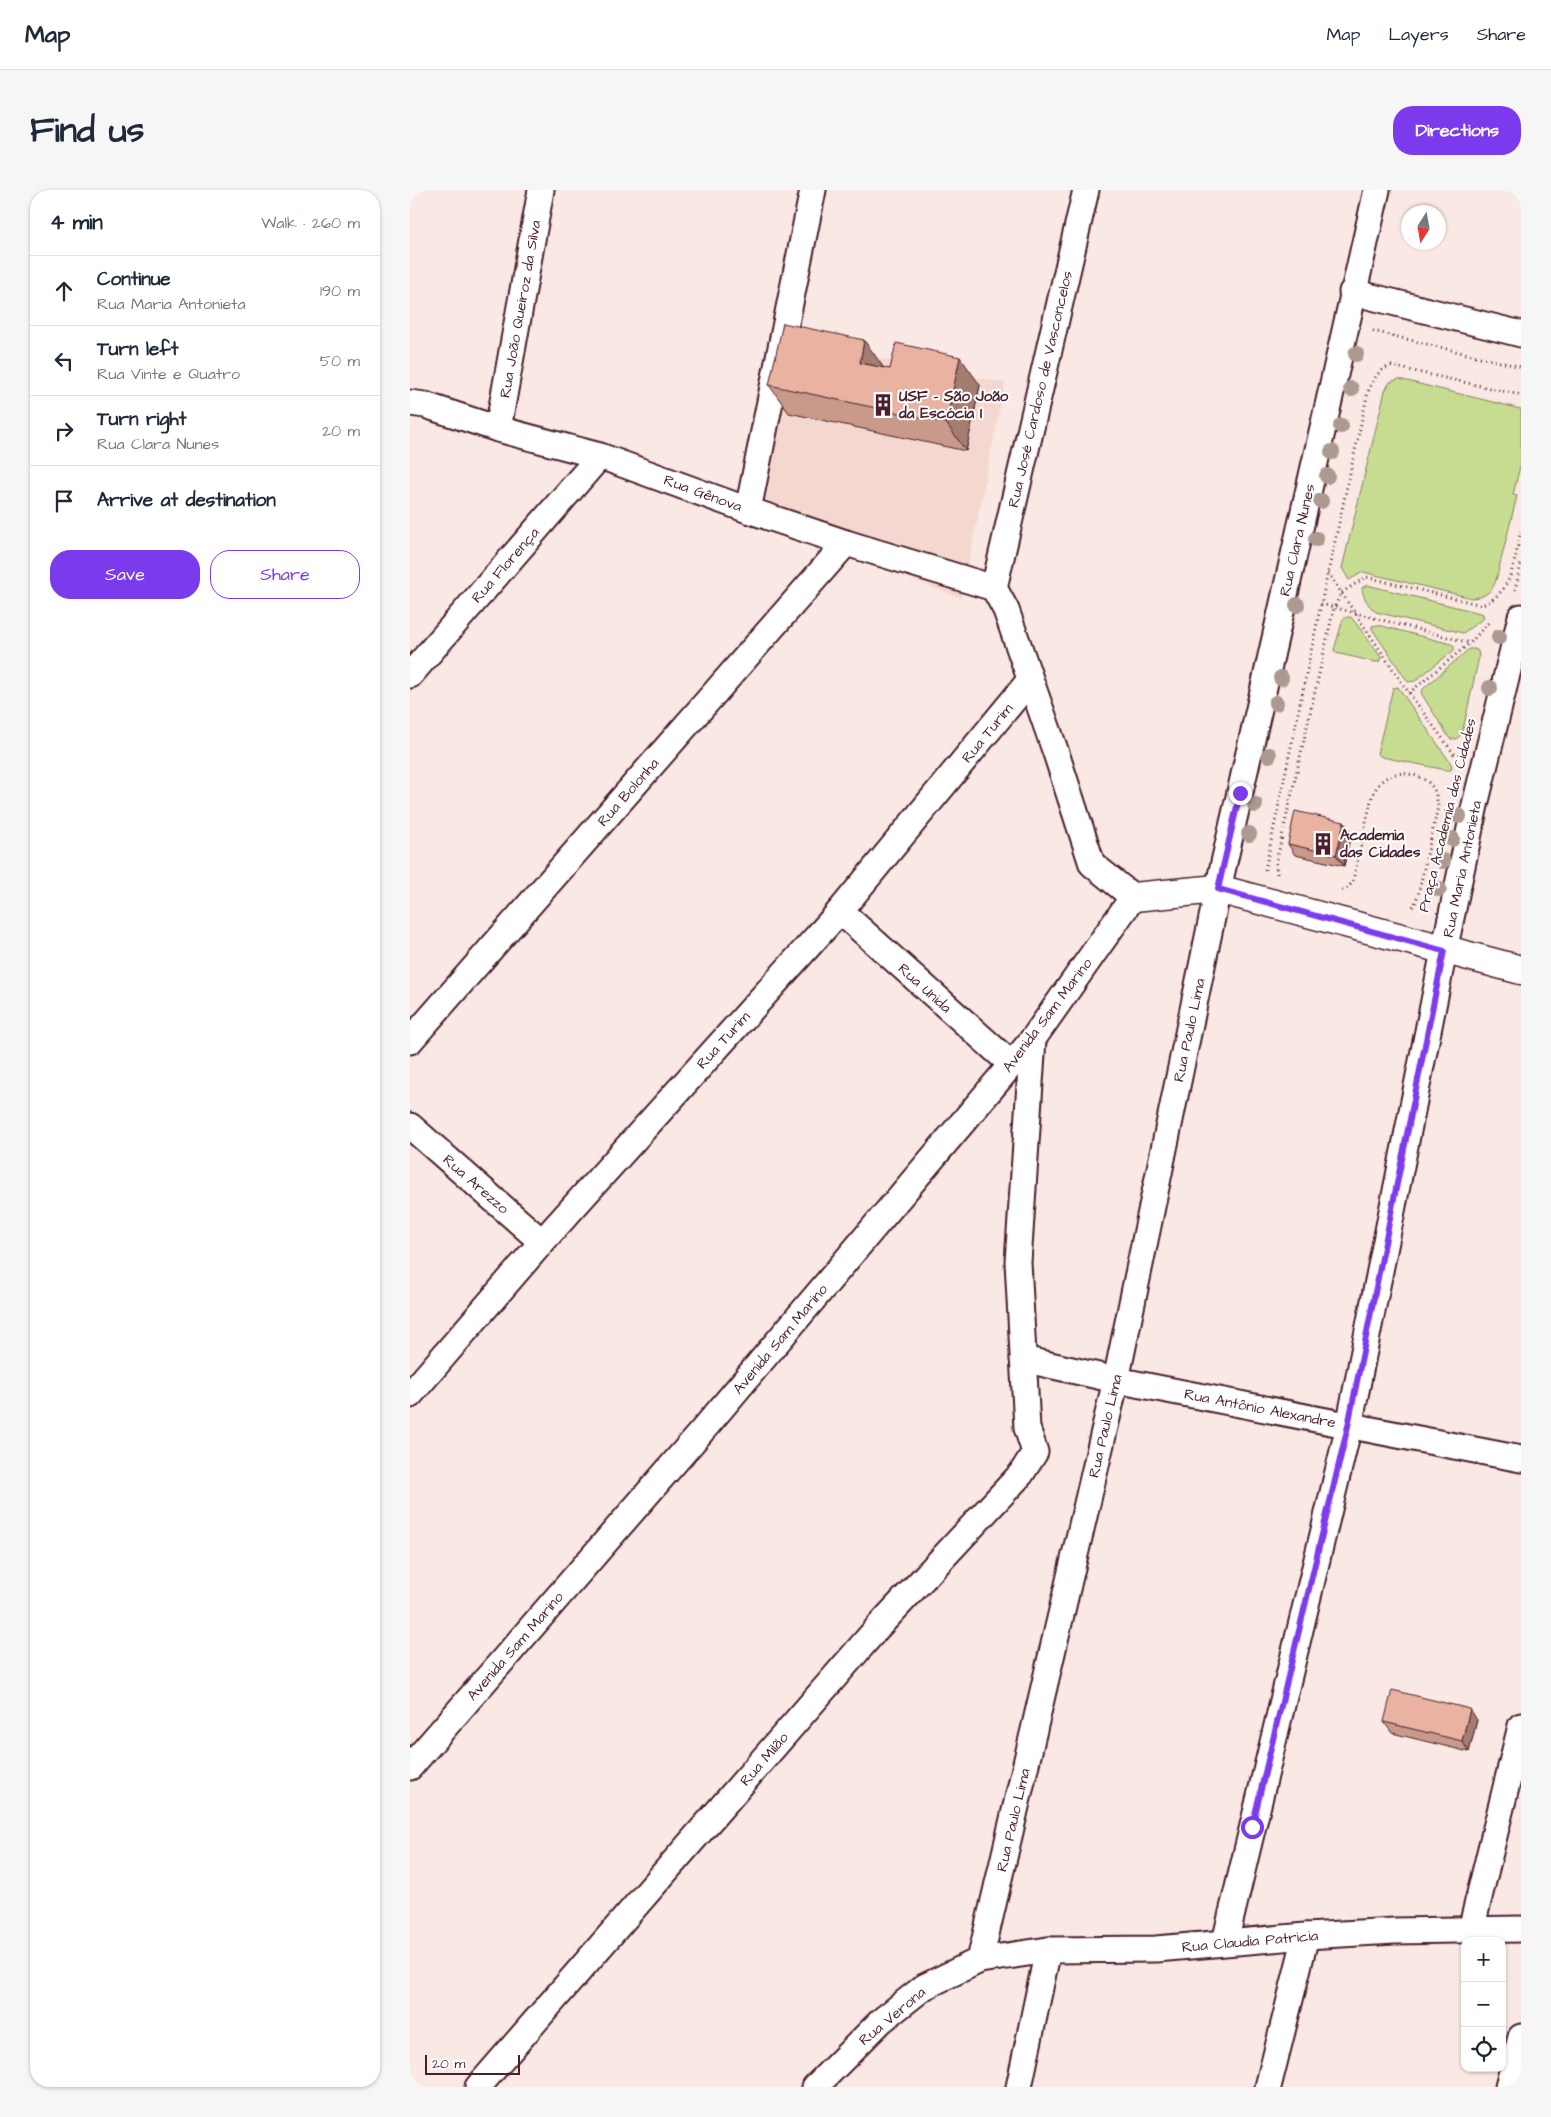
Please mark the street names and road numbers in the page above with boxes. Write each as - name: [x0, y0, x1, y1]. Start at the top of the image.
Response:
- street label: Rua João Queiroz da Silva: [495, 218, 547, 400]
- street label: Rua José Cardoso de Vasconcelos: [1003, 268, 1078, 510]
- street label: Rua Gênova: [661, 470, 745, 517]
- street label: Rua Clara Nunes: [1274, 481, 1321, 598]
- street label: Rua Florença: [467, 523, 544, 608]
- street label: Rua Turim: [957, 699, 1018, 768]
- street label: Praça Academia das Cidades: [1413, 716, 1482, 914]
- street label: Rua Bolonha: [593, 753, 664, 831]
- street label: Rua Maria Antonieta: [1438, 798, 1487, 939]
- street label: Avenida Sam Marino: [997, 953, 1098, 1077]
- street label: Rua Unida: [893, 959, 956, 1018]
- street label: Rua Paulo Lima: [1168, 976, 1211, 1084]
- street label: Rua Turim: [692, 1007, 755, 1074]
- street label: Rua Arezzo: [438, 1150, 514, 1219]
- street label: Avenida Sam Marino: [728, 1279, 833, 1399]
- street label: Rua Paulo Lima: [1083, 1372, 1128, 1480]
- street label: Rua Antônio Alexandre: [1182, 1383, 1338, 1434]
- street label: Avenida Sam Marino: [462, 1587, 569, 1705]
- street label: Rua Milão: [735, 1727, 794, 1791]
- street label: Rua Paulo Lima: [991, 1766, 1036, 1874]
- street label: Rua Claudia Patricia: [1181, 1925, 1320, 1958]
- street label: Rua Verona: [854, 1982, 930, 2051]

